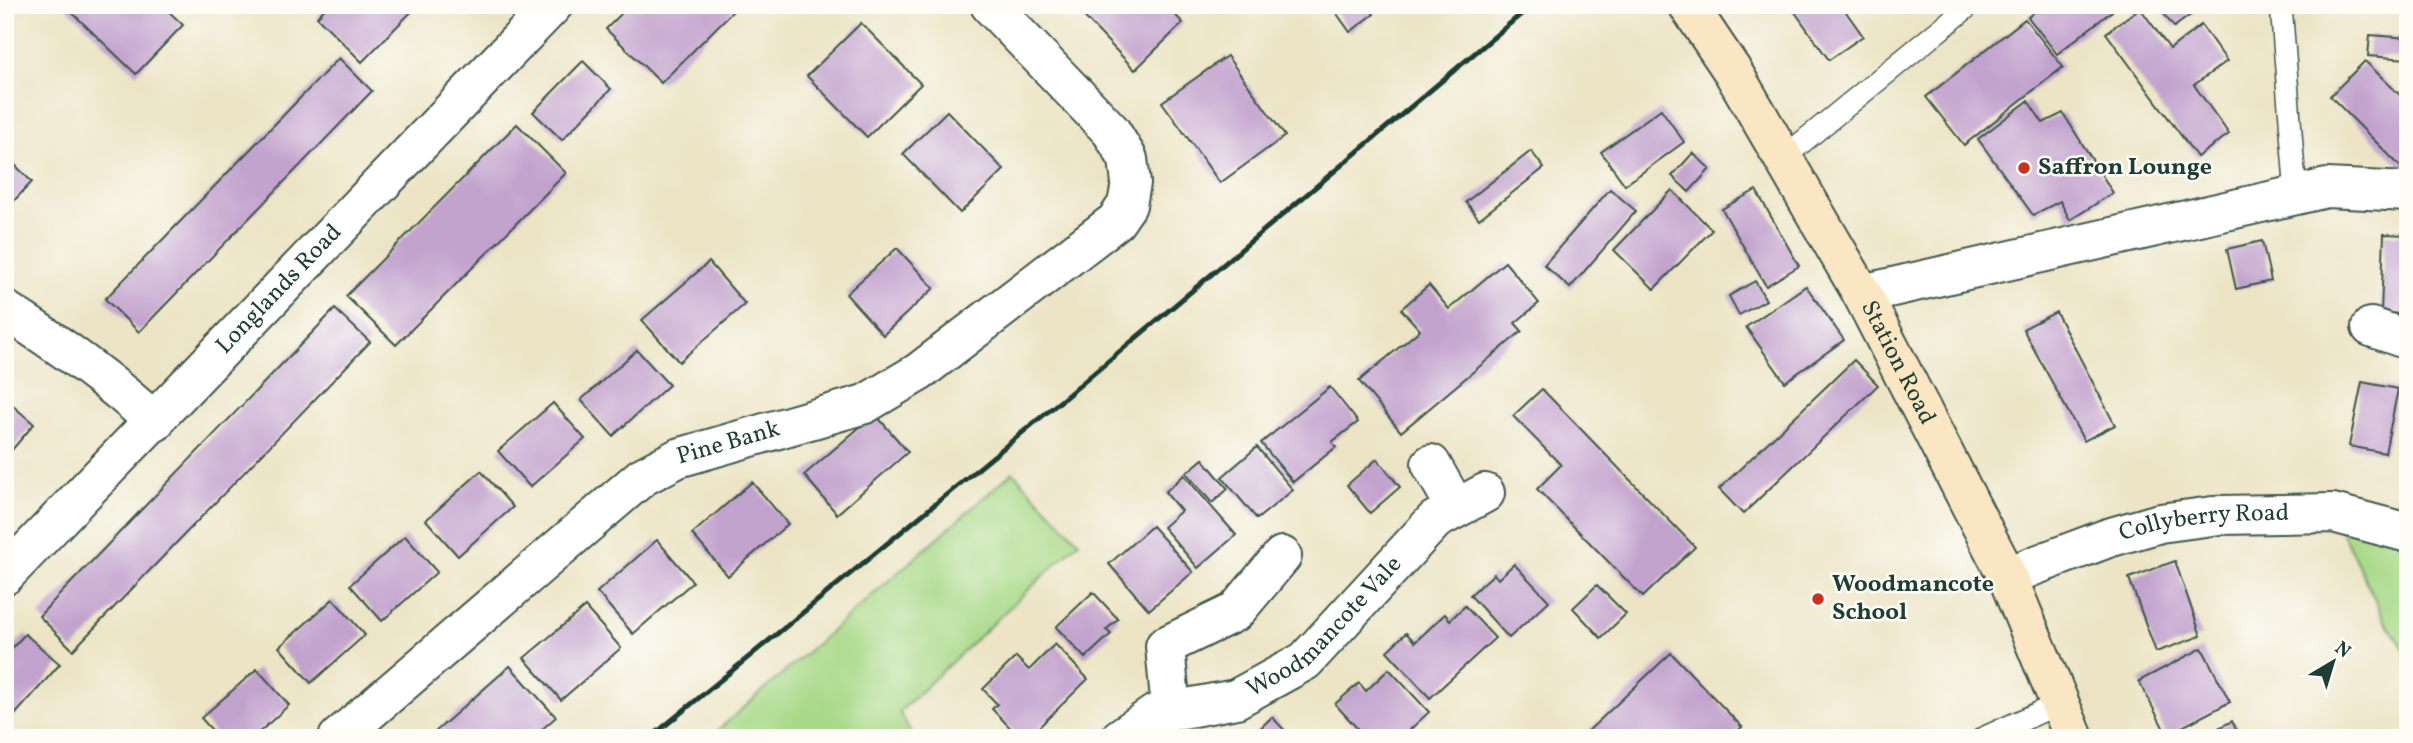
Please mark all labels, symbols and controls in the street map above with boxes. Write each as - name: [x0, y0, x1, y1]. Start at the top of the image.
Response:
- place label: Saffron Lounge: [2038, 151, 2212, 185]
- marker: Saffron Lounge: [2016, 160, 2032, 176]
- street label: Longlands Road: [209, 217, 350, 362]
- street label: Station Road: [1851, 295, 1943, 431]
- street label: Pine Bank: [673, 412, 784, 474]
- street label: Collyberry Road: [2115, 497, 2289, 551]
- street label: Woodmancote Vale: [1241, 549, 1410, 707]
- place label: Woodmancote School: [1832, 568, 1994, 630]
- marker: Woodmancote School: [1810, 591, 1826, 607]
- north arrow: [2298, 628, 2368, 698]
- text: N: [2329, 636, 2356, 665]

